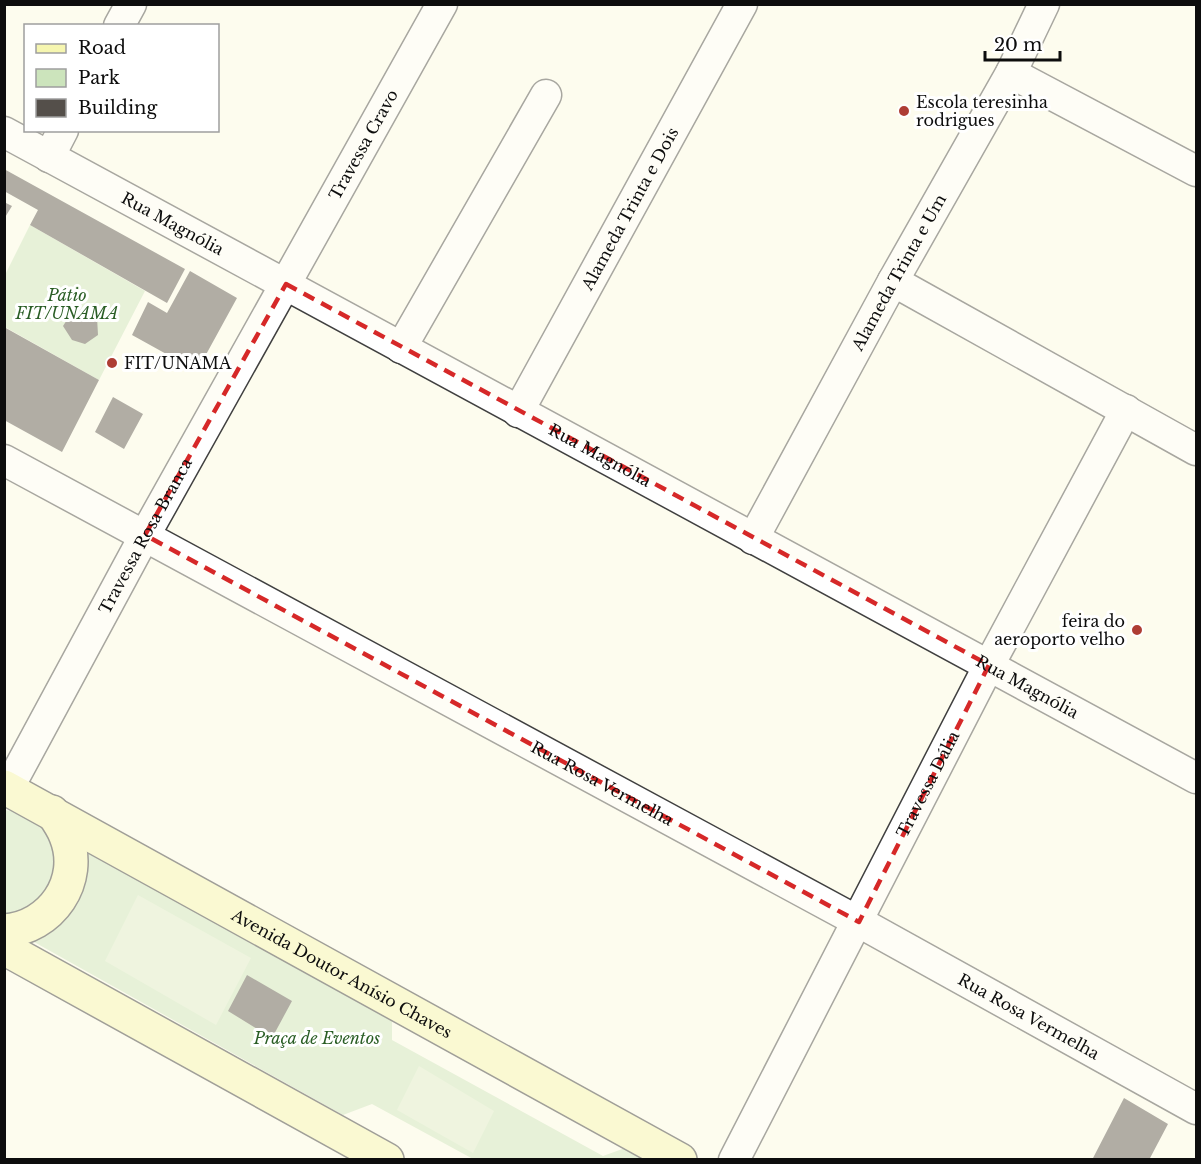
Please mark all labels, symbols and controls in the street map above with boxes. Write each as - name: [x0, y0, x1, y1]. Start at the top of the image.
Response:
- legend: [24, 24, 219, 132]
- scale bar: [985, 24, 1060, 62]
- text: 20 m: [994, 34, 1042, 56]
- text: Road: [78, 37, 126, 59]
- text: Park: [78, 67, 120, 89]
- street label: Travessa Cravo: [325, 86, 402, 203]
- place label: Escola teresinha rodrigues: [916, 92, 1048, 130]
- text: Building: [78, 97, 157, 119]
- marker: Escola teresinha rodrigues: [897, 104, 911, 118]
- street label: Alameda Trinta e Dois: [576, 124, 682, 294]
- street label: Rua Magnólia: [118, 188, 228, 259]
- street label: Alameda Trinta e Um: [847, 191, 950, 355]
- park label: Pátio FIT/UNAMA: [15, 285, 118, 323]
- place label: FIT/UNAMA: [124, 353, 232, 373]
- marker: FIT/UNAMA: [105, 356, 119, 370]
- street label: Rua Magnólia: [545, 419, 655, 491]
- street label: Travessa Rosa Branca: [94, 454, 196, 617]
- place label: feira do aeroporto velho: [994, 611, 1125, 649]
- marker: feira do aeroporto velho: [1130, 623, 1144, 637]
- street label: Rua Magnólia: [973, 651, 1082, 723]
- street label: Travessa Dália: [892, 727, 963, 840]
- street label: Rua Rosa Vermelha: [528, 737, 677, 830]
- street label: Avenida Doutor Anísio Chaves: [227, 904, 456, 1042]
- street label: Rua Rosa Vermelha: [954, 969, 1103, 1064]
- park label: Praça de Eventos: [253, 1028, 380, 1048]

